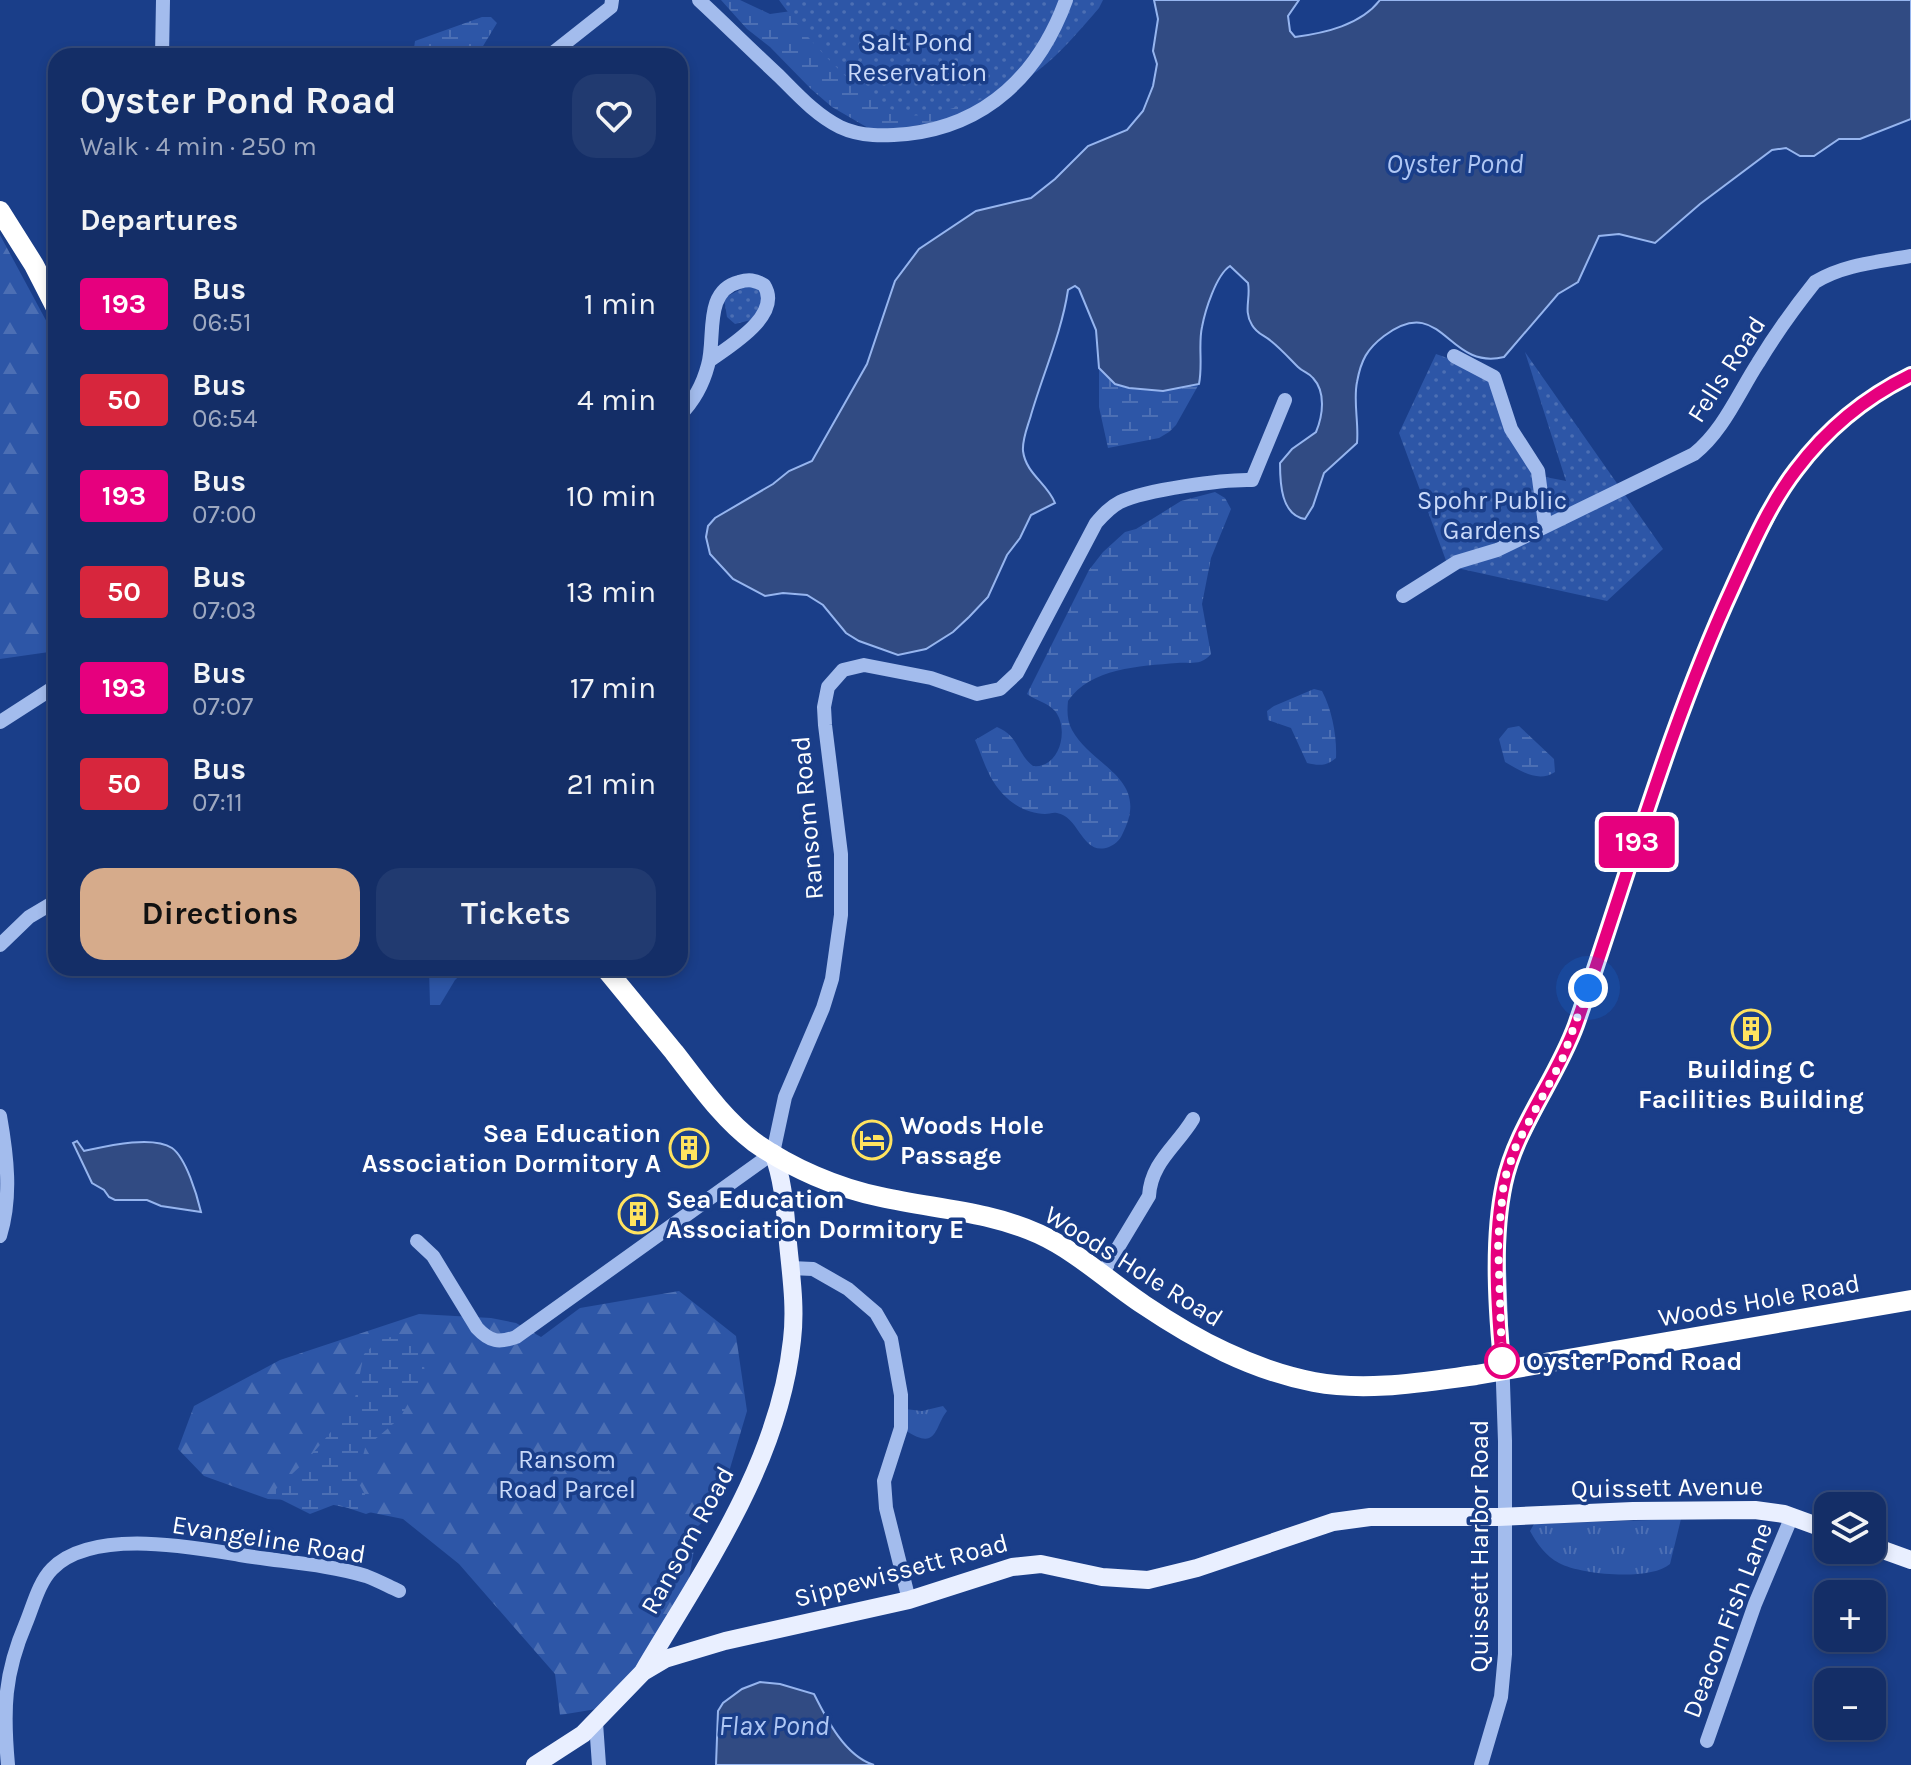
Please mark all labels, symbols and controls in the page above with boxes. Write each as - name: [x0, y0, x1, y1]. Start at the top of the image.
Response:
- park label: Salt Pond Reservation: [847, 27, 987, 88]
- button: heart: [572, 74, 656, 158]
- text: Oyster Pond Road: [80, 78, 396, 123]
- text: Walk · 4 min · 250 m: [80, 131, 317, 162]
- water label: Oyster Pond: [1386, 147, 1524, 180]
- text: Departures: [80, 202, 238, 238]
- text: Bus: [192, 271, 246, 307]
- text: 1 min: [584, 286, 656, 322]
- text: 193: [102, 287, 146, 320]
- text: 06:51: [192, 307, 252, 338]
- street label: Fells Road: [1681, 310, 1772, 428]
- text: Bus: [192, 367, 246, 403]
- text: 4 min: [577, 382, 656, 418]
- text: 50: [107, 383, 141, 416]
- text: 06:54: [192, 403, 258, 434]
- text: Bus: [192, 463, 246, 499]
- text: 10 min: [566, 478, 656, 514]
- text: 193: [102, 479, 146, 512]
- park label: Spohr Public Gardens: [1417, 485, 1567, 546]
- text: 07:00: [192, 499, 257, 530]
- text: Bus: [192, 559, 246, 595]
- text: 13 min: [566, 574, 656, 610]
- text: 50: [107, 575, 141, 608]
- text: 07:03: [192, 595, 256, 626]
- text: Bus: [192, 655, 246, 691]
- text: 17 min: [570, 670, 656, 706]
- text: 193: [102, 671, 146, 704]
- text: 07:07: [192, 691, 253, 722]
- street label: Ransom Road: [785, 735, 830, 901]
- text: Bus: [192, 751, 246, 787]
- text: 21 min: [566, 766, 656, 802]
- text: 50: [107, 767, 141, 800]
- text: 07:11: [192, 787, 243, 818]
- line badge: 193: [1591, 816, 1683, 868]
- text: 193: [1615, 825, 1659, 858]
- button: Directions: [80, 868, 360, 960]
- button: Tickets: [376, 868, 656, 960]
- your location: [1568, 968, 1608, 1008]
- building icon: Building C Facilities Building: [1730, 1008, 1772, 1050]
- place label: Building C Facilities Building: [1638, 1054, 1864, 1115]
- place label: Woods Hole Passage: [900, 1110, 1044, 1171]
- place label: Sea Education Association Dormitory A: [362, 1118, 661, 1179]
- hotel icon: Woods Hole Passage: [851, 1119, 893, 1161]
- building icon: Sea Education Association Dormitory A: [668, 1127, 710, 1169]
- place label: Sea Education Association Dormitory E: [666, 1184, 964, 1245]
- building icon: Sea Education Association Dormitory E: [617, 1193, 659, 1235]
- street label: Woods Hole Road: [1039, 1199, 1229, 1334]
- street label: Woods Hole Road: [1656, 1267, 1862, 1333]
- marker: Oyster Pond Road: [1485, 1344, 1519, 1378]
- place label: Oyster Pond Road: [1526, 1346, 1743, 1377]
- street label: Quissett Harbor Road: [1464, 1420, 1495, 1672]
- park label: Ransom Road Parcel: [498, 1444, 636, 1505]
- street label: Ransom Road: [634, 1461, 741, 1620]
- street label: Quissett Avenue: [1571, 1470, 1763, 1505]
- map controls: [1814, 1492, 1886, 1740]
- button: layers: [1814, 1492, 1886, 1564]
- street label: Evangeline Road: [170, 1509, 368, 1570]
- street label: Deacon Fish Lane: [1676, 1518, 1779, 1722]
- street label: Sippewissett Road: [791, 1527, 1011, 1614]
- button: +: [1814, 1580, 1886, 1652]
- button: −: [1814, 1668, 1886, 1740]
- water label: Flax Pond: [718, 1709, 830, 1742]

